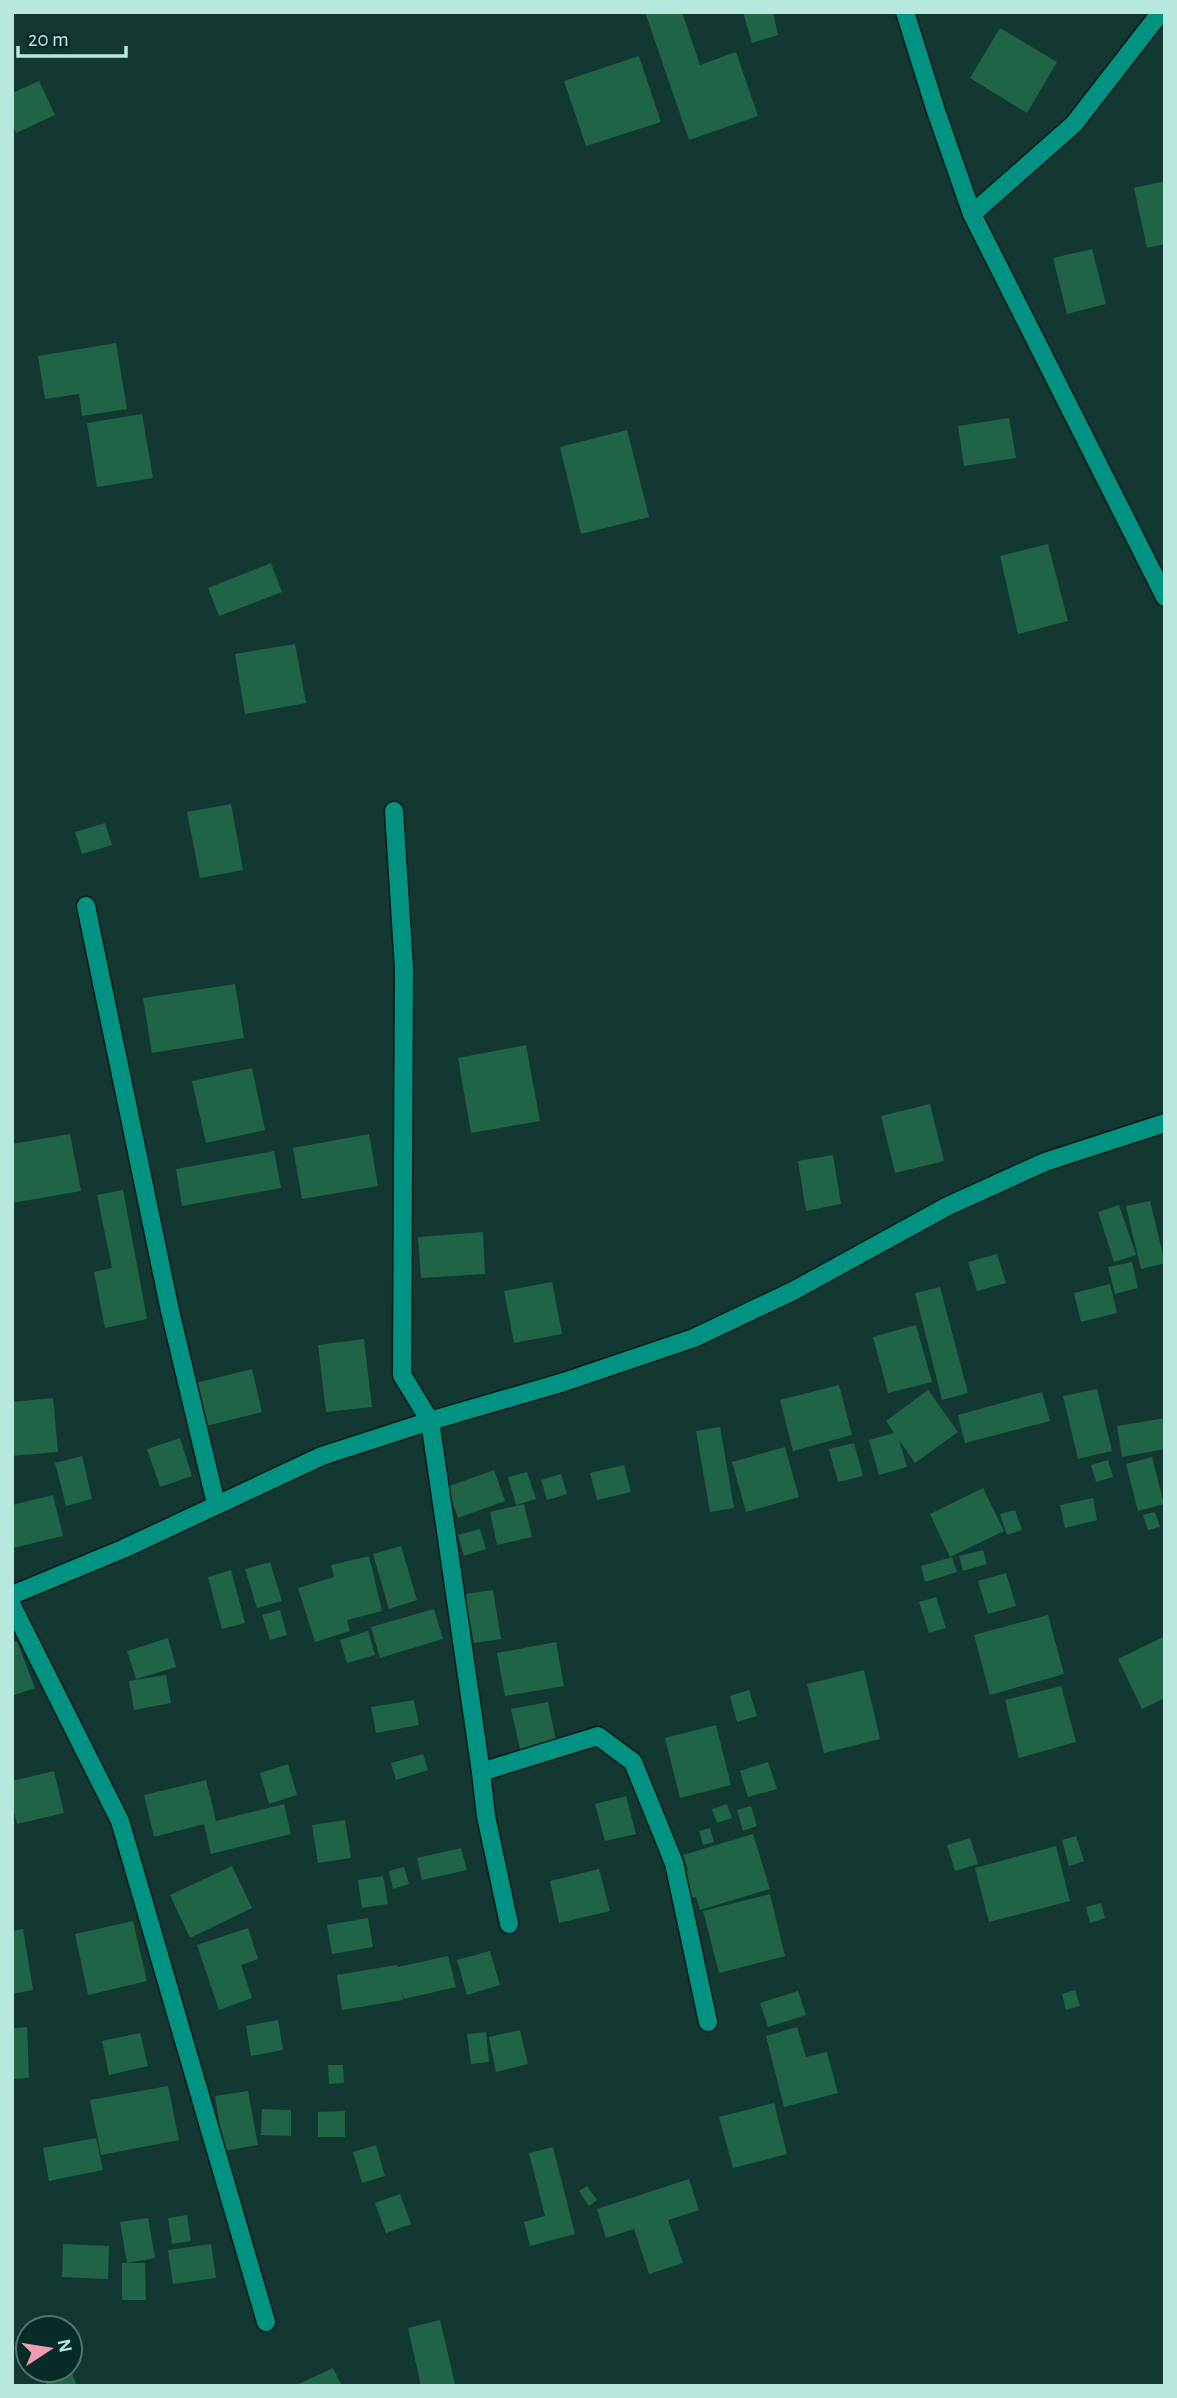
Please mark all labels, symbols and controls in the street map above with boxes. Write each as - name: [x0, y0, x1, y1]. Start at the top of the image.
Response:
- scale bar: [18, 14, 126, 58]
- text: 20 m: [28, 29, 69, 50]
- north arrow: [14, 2314, 84, 2384]
- text: N: [53, 2337, 75, 2354]

